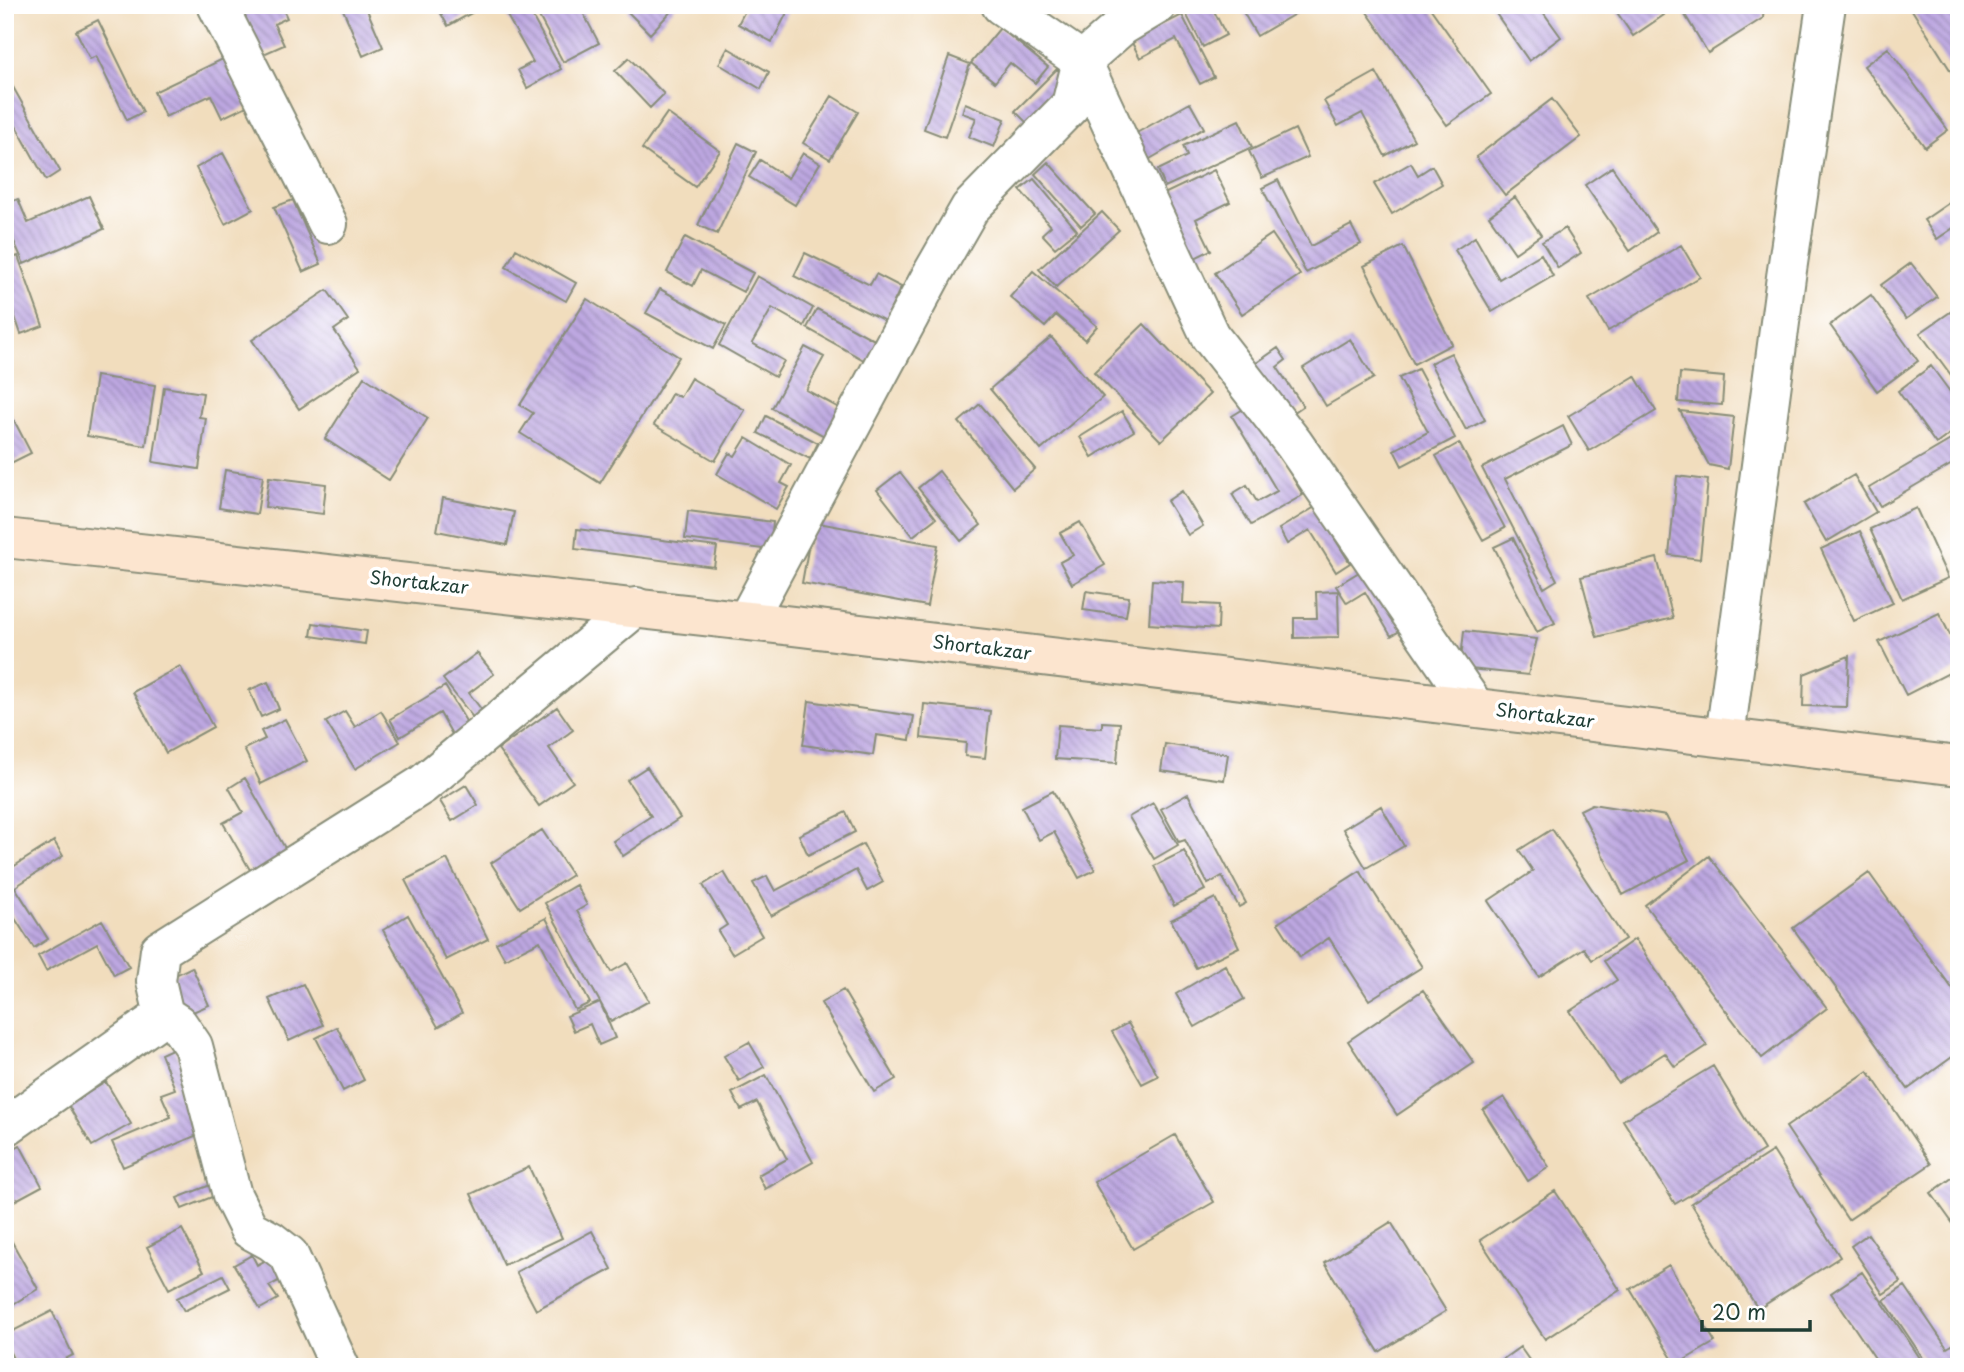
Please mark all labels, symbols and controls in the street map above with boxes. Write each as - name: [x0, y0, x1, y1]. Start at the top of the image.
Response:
- street label: Shortakzar: [368, 563, 471, 600]
- street label: Shortakzar: [931, 627, 1034, 666]
- street label: Shortakzar: [1494, 695, 1597, 734]
- scale bar: [1702, 1288, 1810, 1332]
- text: 20 m: [1712, 1295, 1766, 1327]

